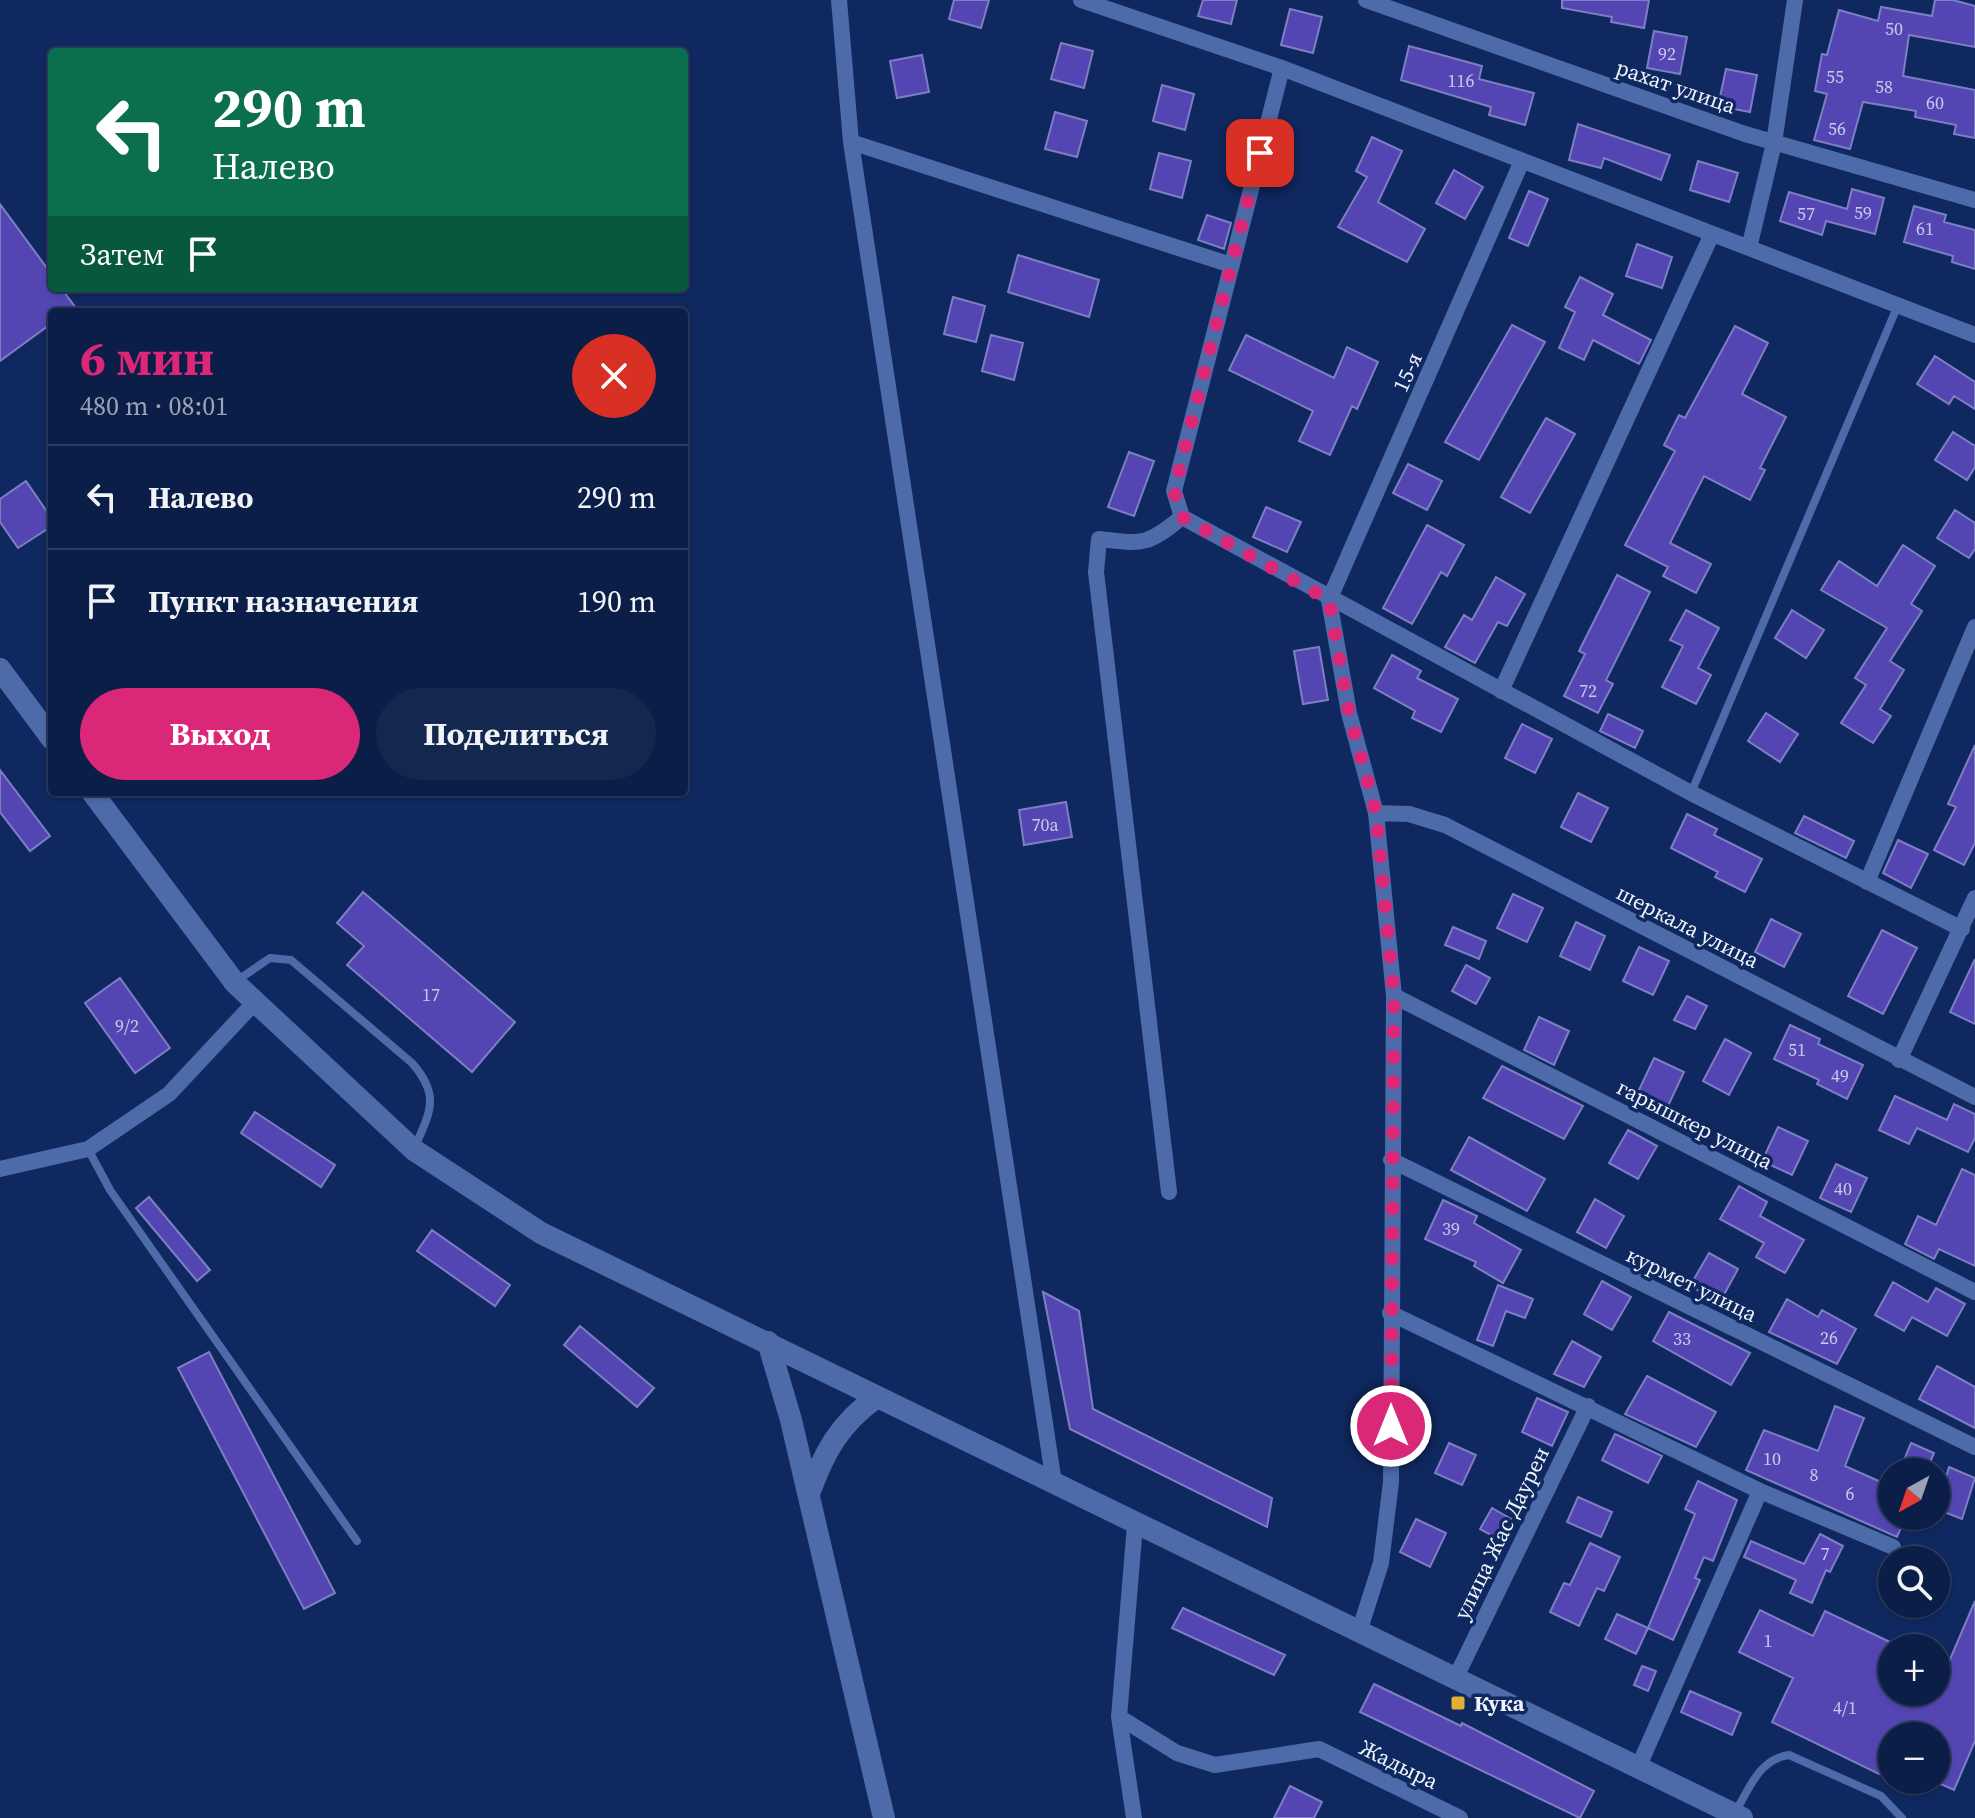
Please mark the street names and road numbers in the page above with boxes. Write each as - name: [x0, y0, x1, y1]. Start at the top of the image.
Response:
- street label: рахат улица: [1612, 52, 1741, 121]
- street label: 15-я: [1385, 347, 1429, 397]
- street label: шеркала улица: [1612, 877, 1765, 975]
- street label: гарышкер улица: [1612, 1072, 1779, 1177]
- street label: курмет улица: [1622, 1239, 1763, 1329]
- street label: улица Жас Даурен: [1446, 1441, 1556, 1625]
- street label: Жадыра: [1355, 1732, 1444, 1796]

